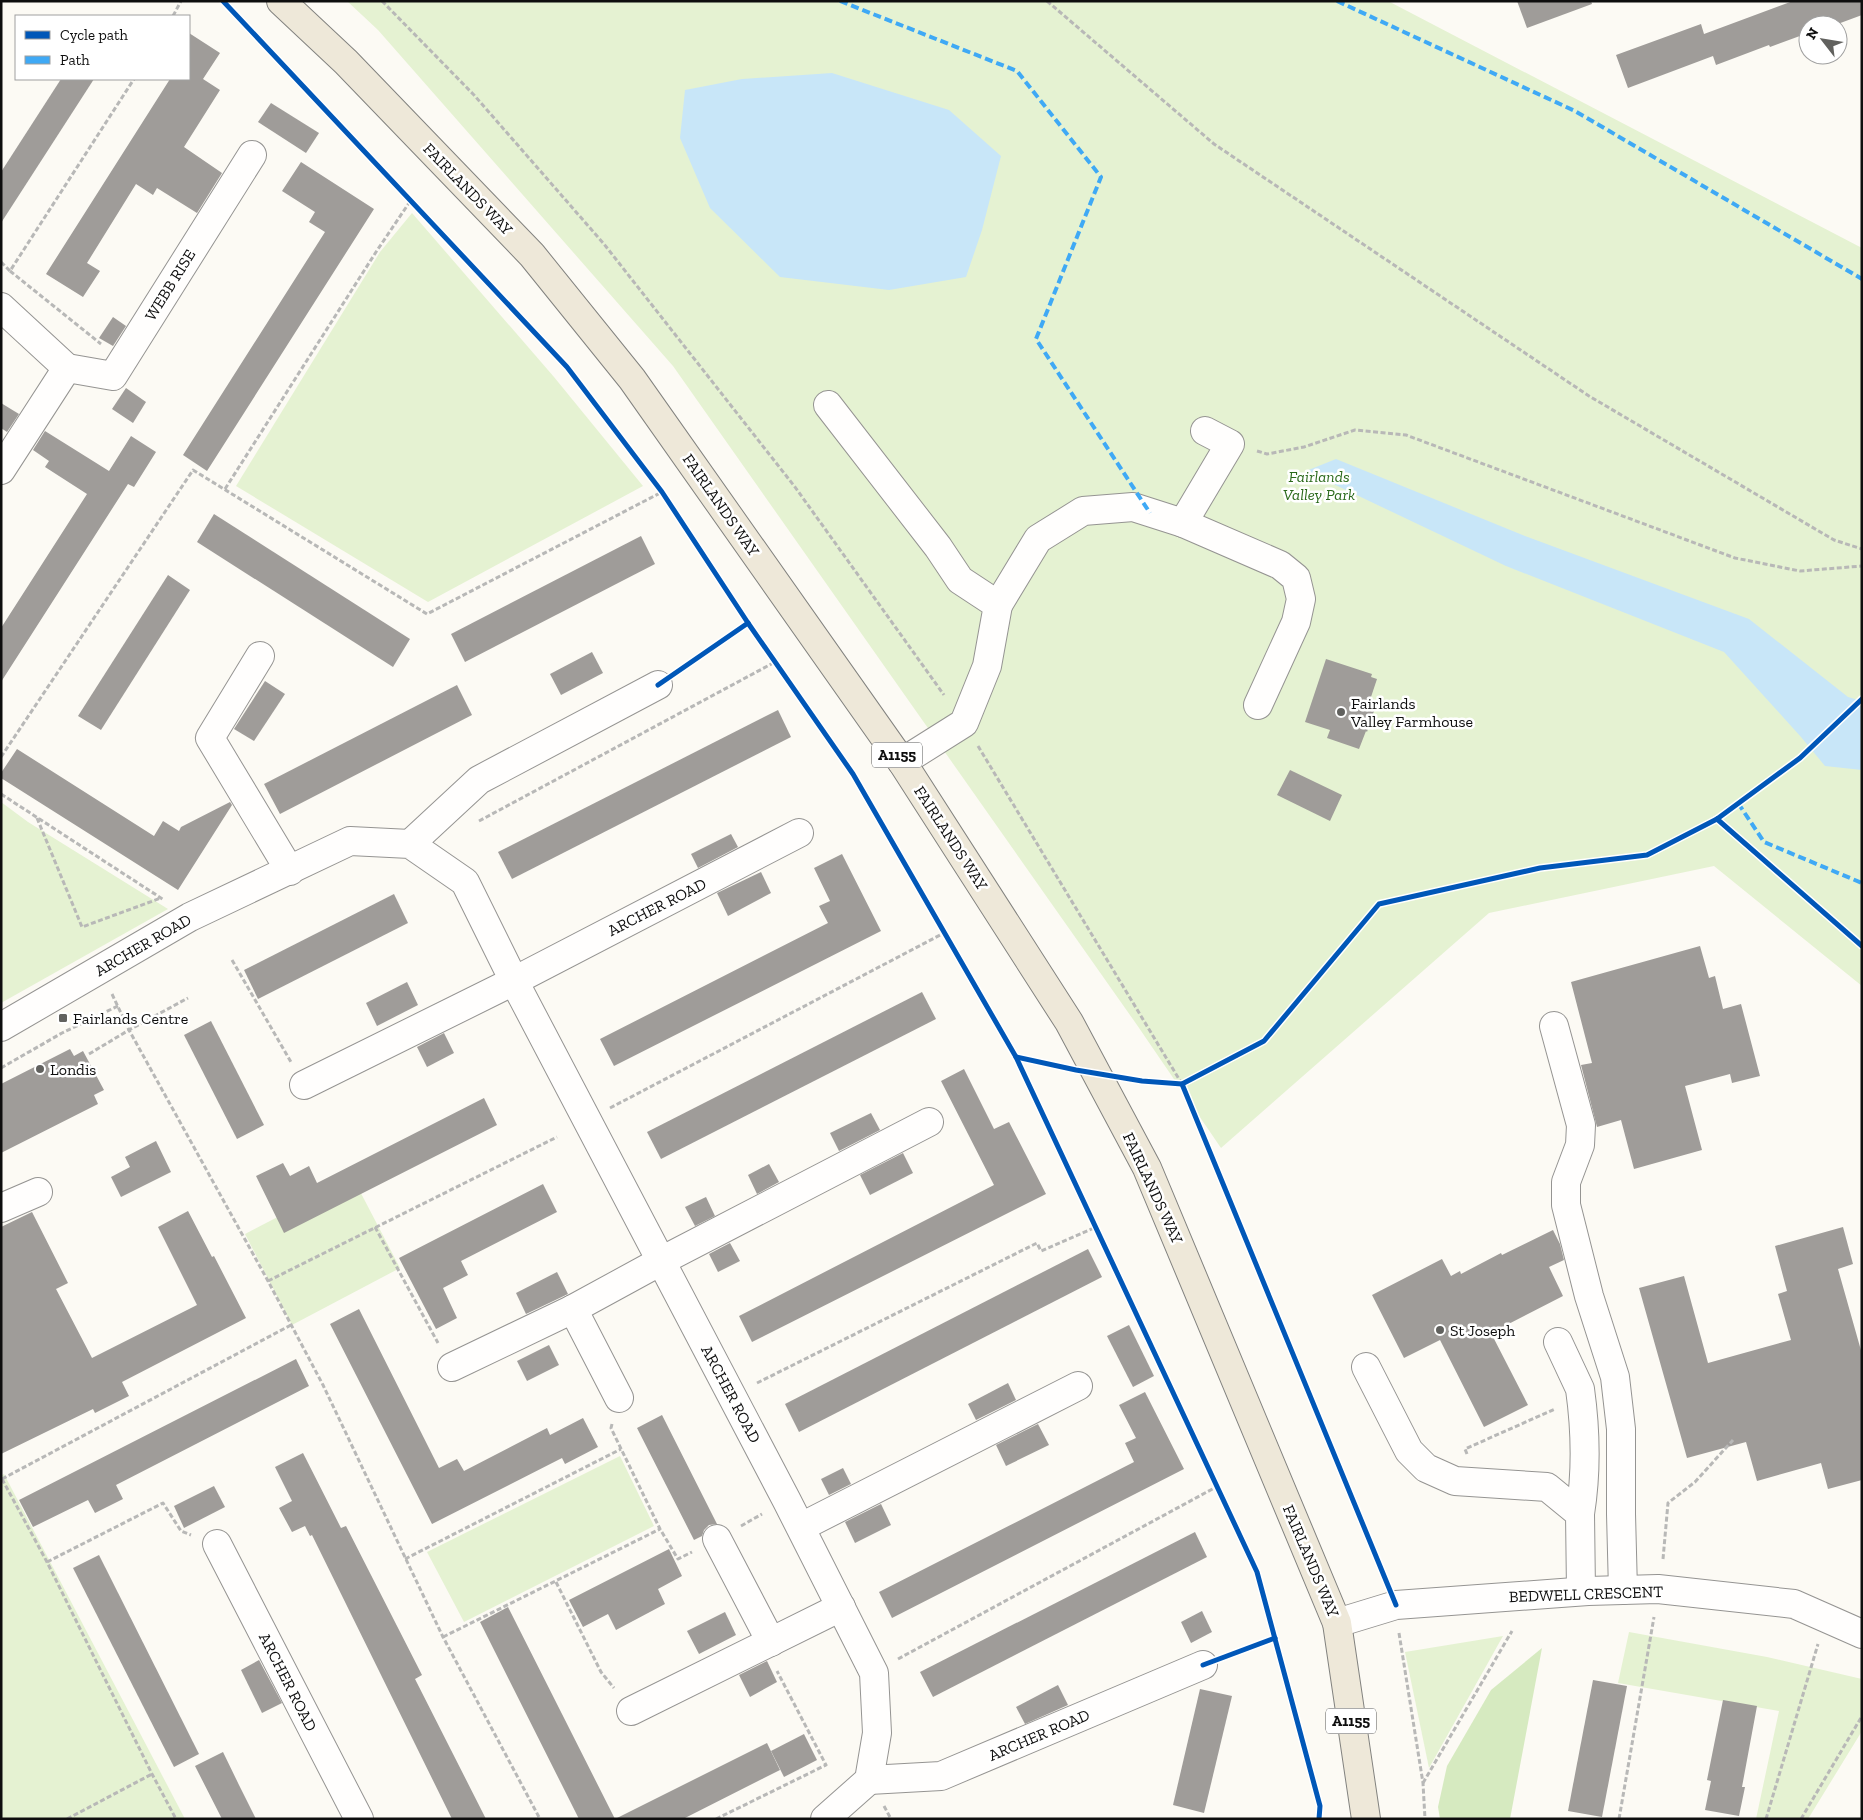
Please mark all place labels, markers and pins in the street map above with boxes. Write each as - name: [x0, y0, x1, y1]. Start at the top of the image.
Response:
- place label: Fairlands Valley Farmhouse: [1350, 694, 1473, 731]
- marker: Fairlands Valley Farmhouse: [1335, 706, 1347, 718]
- place label: Fairlands Centre: [73, 1009, 188, 1028]
- marker: Fairlands Centre: [57, 1012, 69, 1024]
- place label: Londis: [50, 1060, 96, 1079]
- marker: Londis: [34, 1063, 46, 1075]
- place label: St Joseph: [1450, 1321, 1515, 1340]
- marker: St Joseph: [1434, 1324, 1446, 1336]

